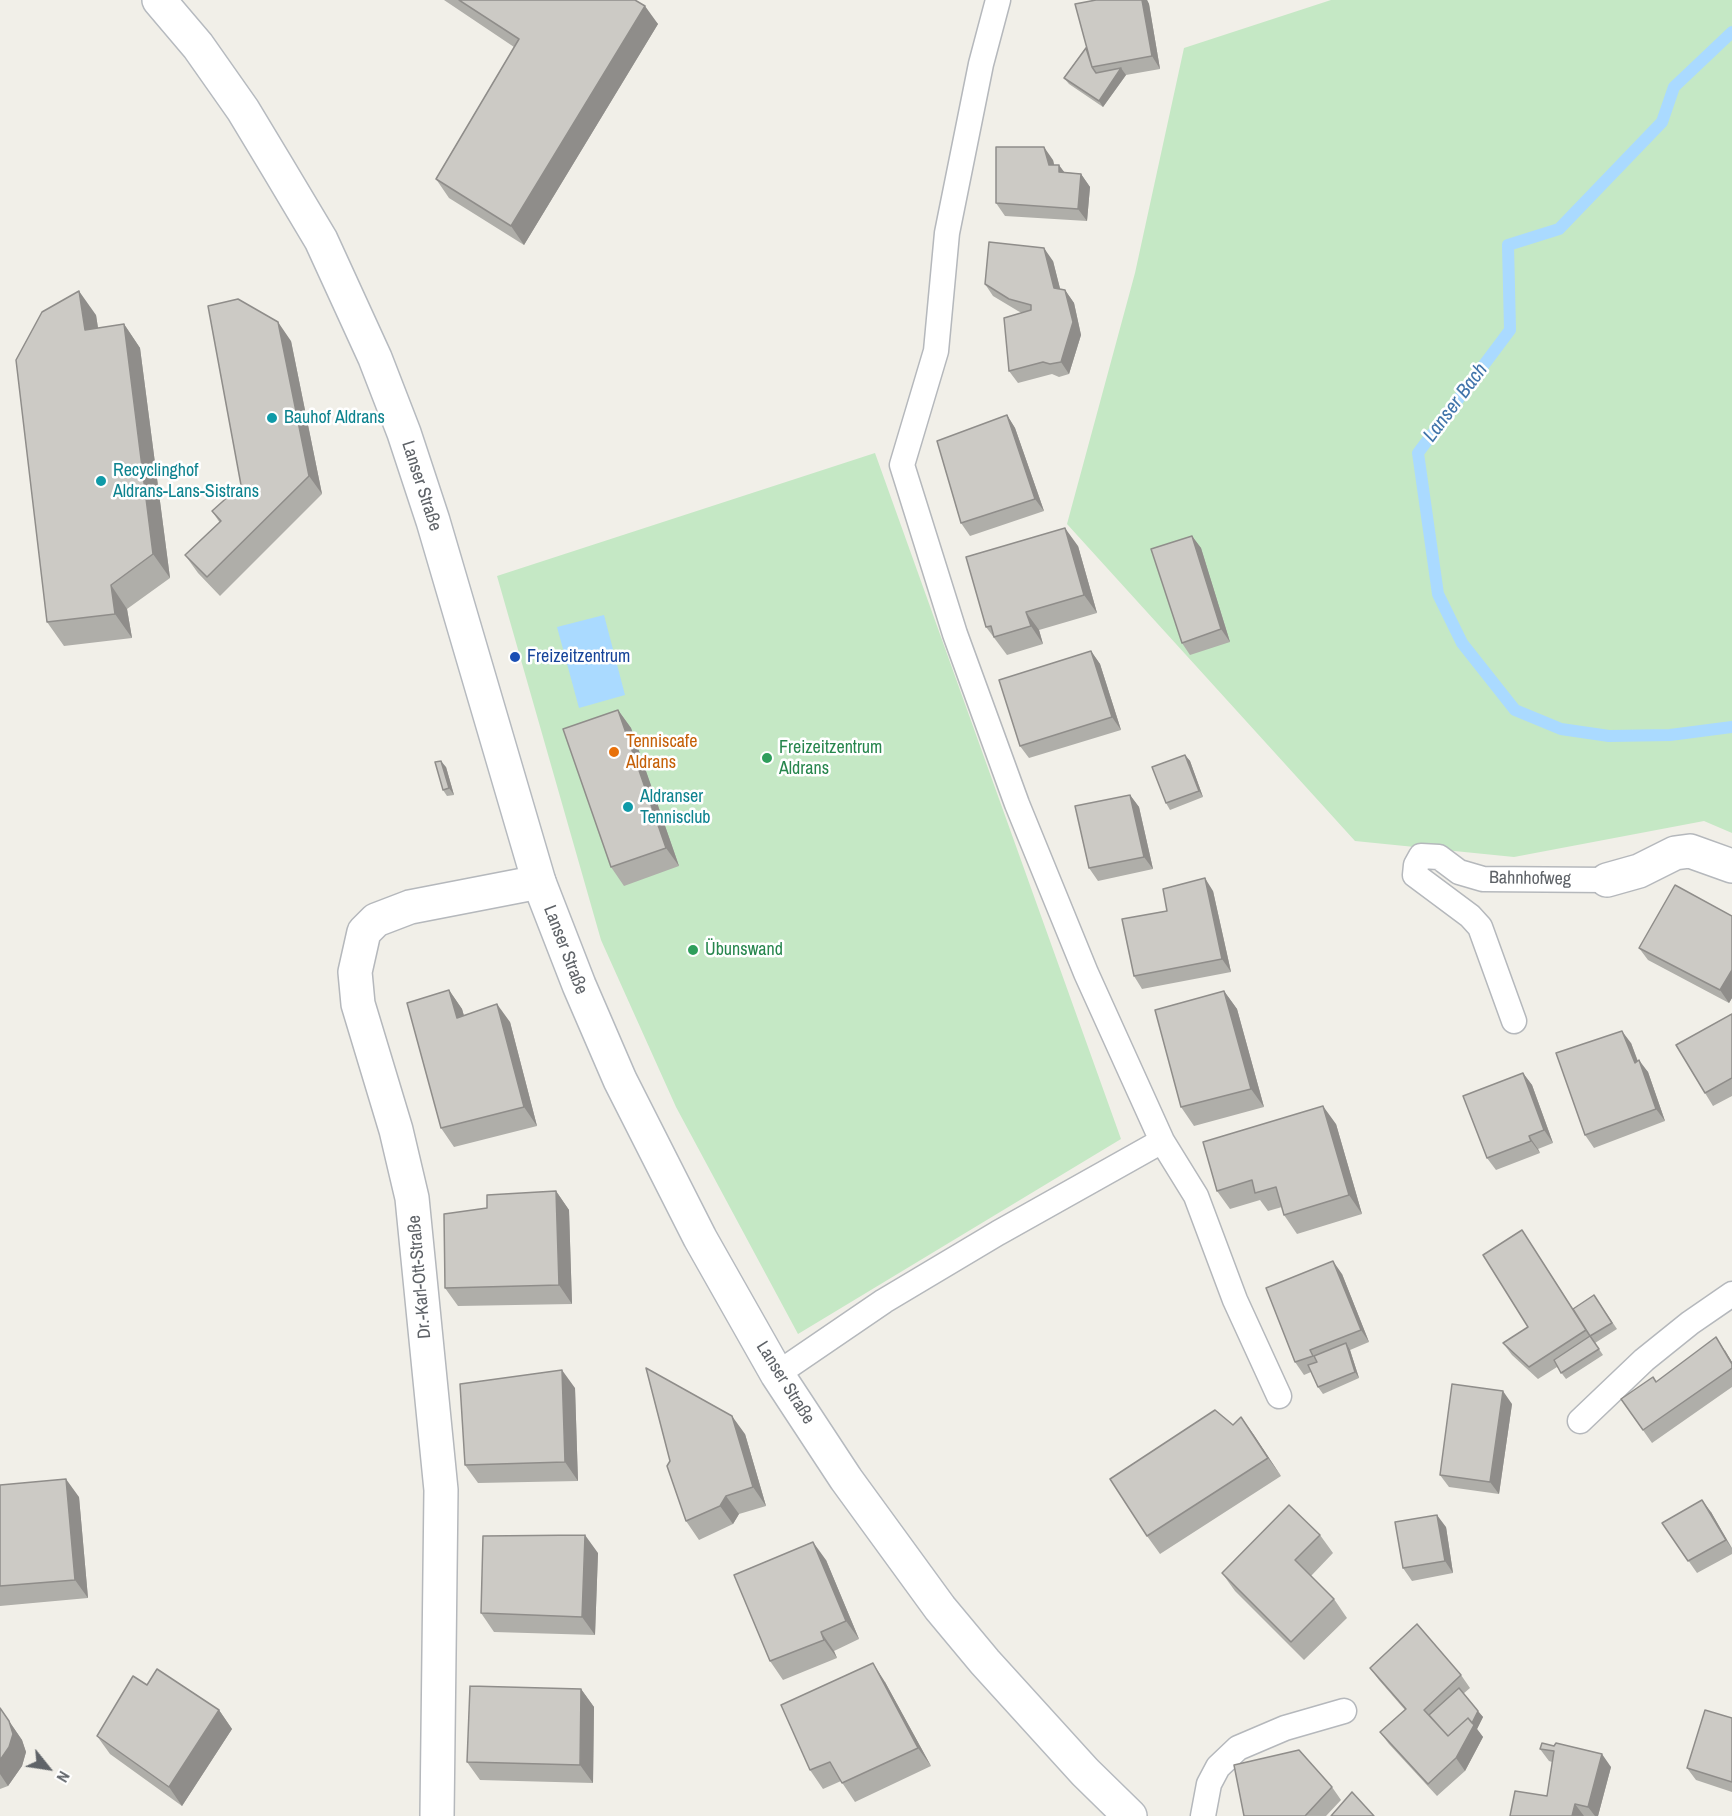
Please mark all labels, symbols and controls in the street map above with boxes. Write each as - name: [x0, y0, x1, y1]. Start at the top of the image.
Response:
- water label: Lanser Bach: [1419, 359, 1493, 447]
- place label: Bauhof Aldrans: [284, 407, 385, 429]
- marker: Bauhof Aldrans: [265, 411, 279, 425]
- street label: Lanser Straße: [396, 438, 446, 534]
- place label: Recyclinghof Aldrans-Lans-Sistrans: [113, 460, 259, 502]
- marker: Recyclinghof Aldrans-Lans-Sistrans: [94, 474, 108, 488]
- place label: Freizeitzentrum: [527, 646, 630, 668]
- marker: Freizeitzentrum: [508, 650, 522, 664]
- place label: Tenniscafe Aldrans: [626, 731, 697, 774]
- place label: Freizeitzentrum Aldrans: [779, 737, 882, 780]
- marker: Tenniscafe Aldrans: [607, 745, 621, 759]
- marker: Freizeitzentrum Aldrans: [760, 751, 774, 765]
- place label: Aldranser Tennisclub: [640, 786, 711, 828]
- marker: Aldranser Tennisclub: [621, 800, 635, 814]
- street label: Bahnhofweg: [1489, 867, 1571, 891]
- street label: Lanser Straße: [538, 902, 592, 998]
- place label: Übunswand: [705, 939, 783, 961]
- marker: Übunswand: [686, 943, 700, 957]
- street label: Dr.-Karl-Ott-Straße: [404, 1214, 436, 1340]
- street label: Lanser Straße: [751, 1338, 819, 1428]
- north arrow: [18, 1738, 78, 1798]
- text: N: [52, 1767, 75, 1787]

